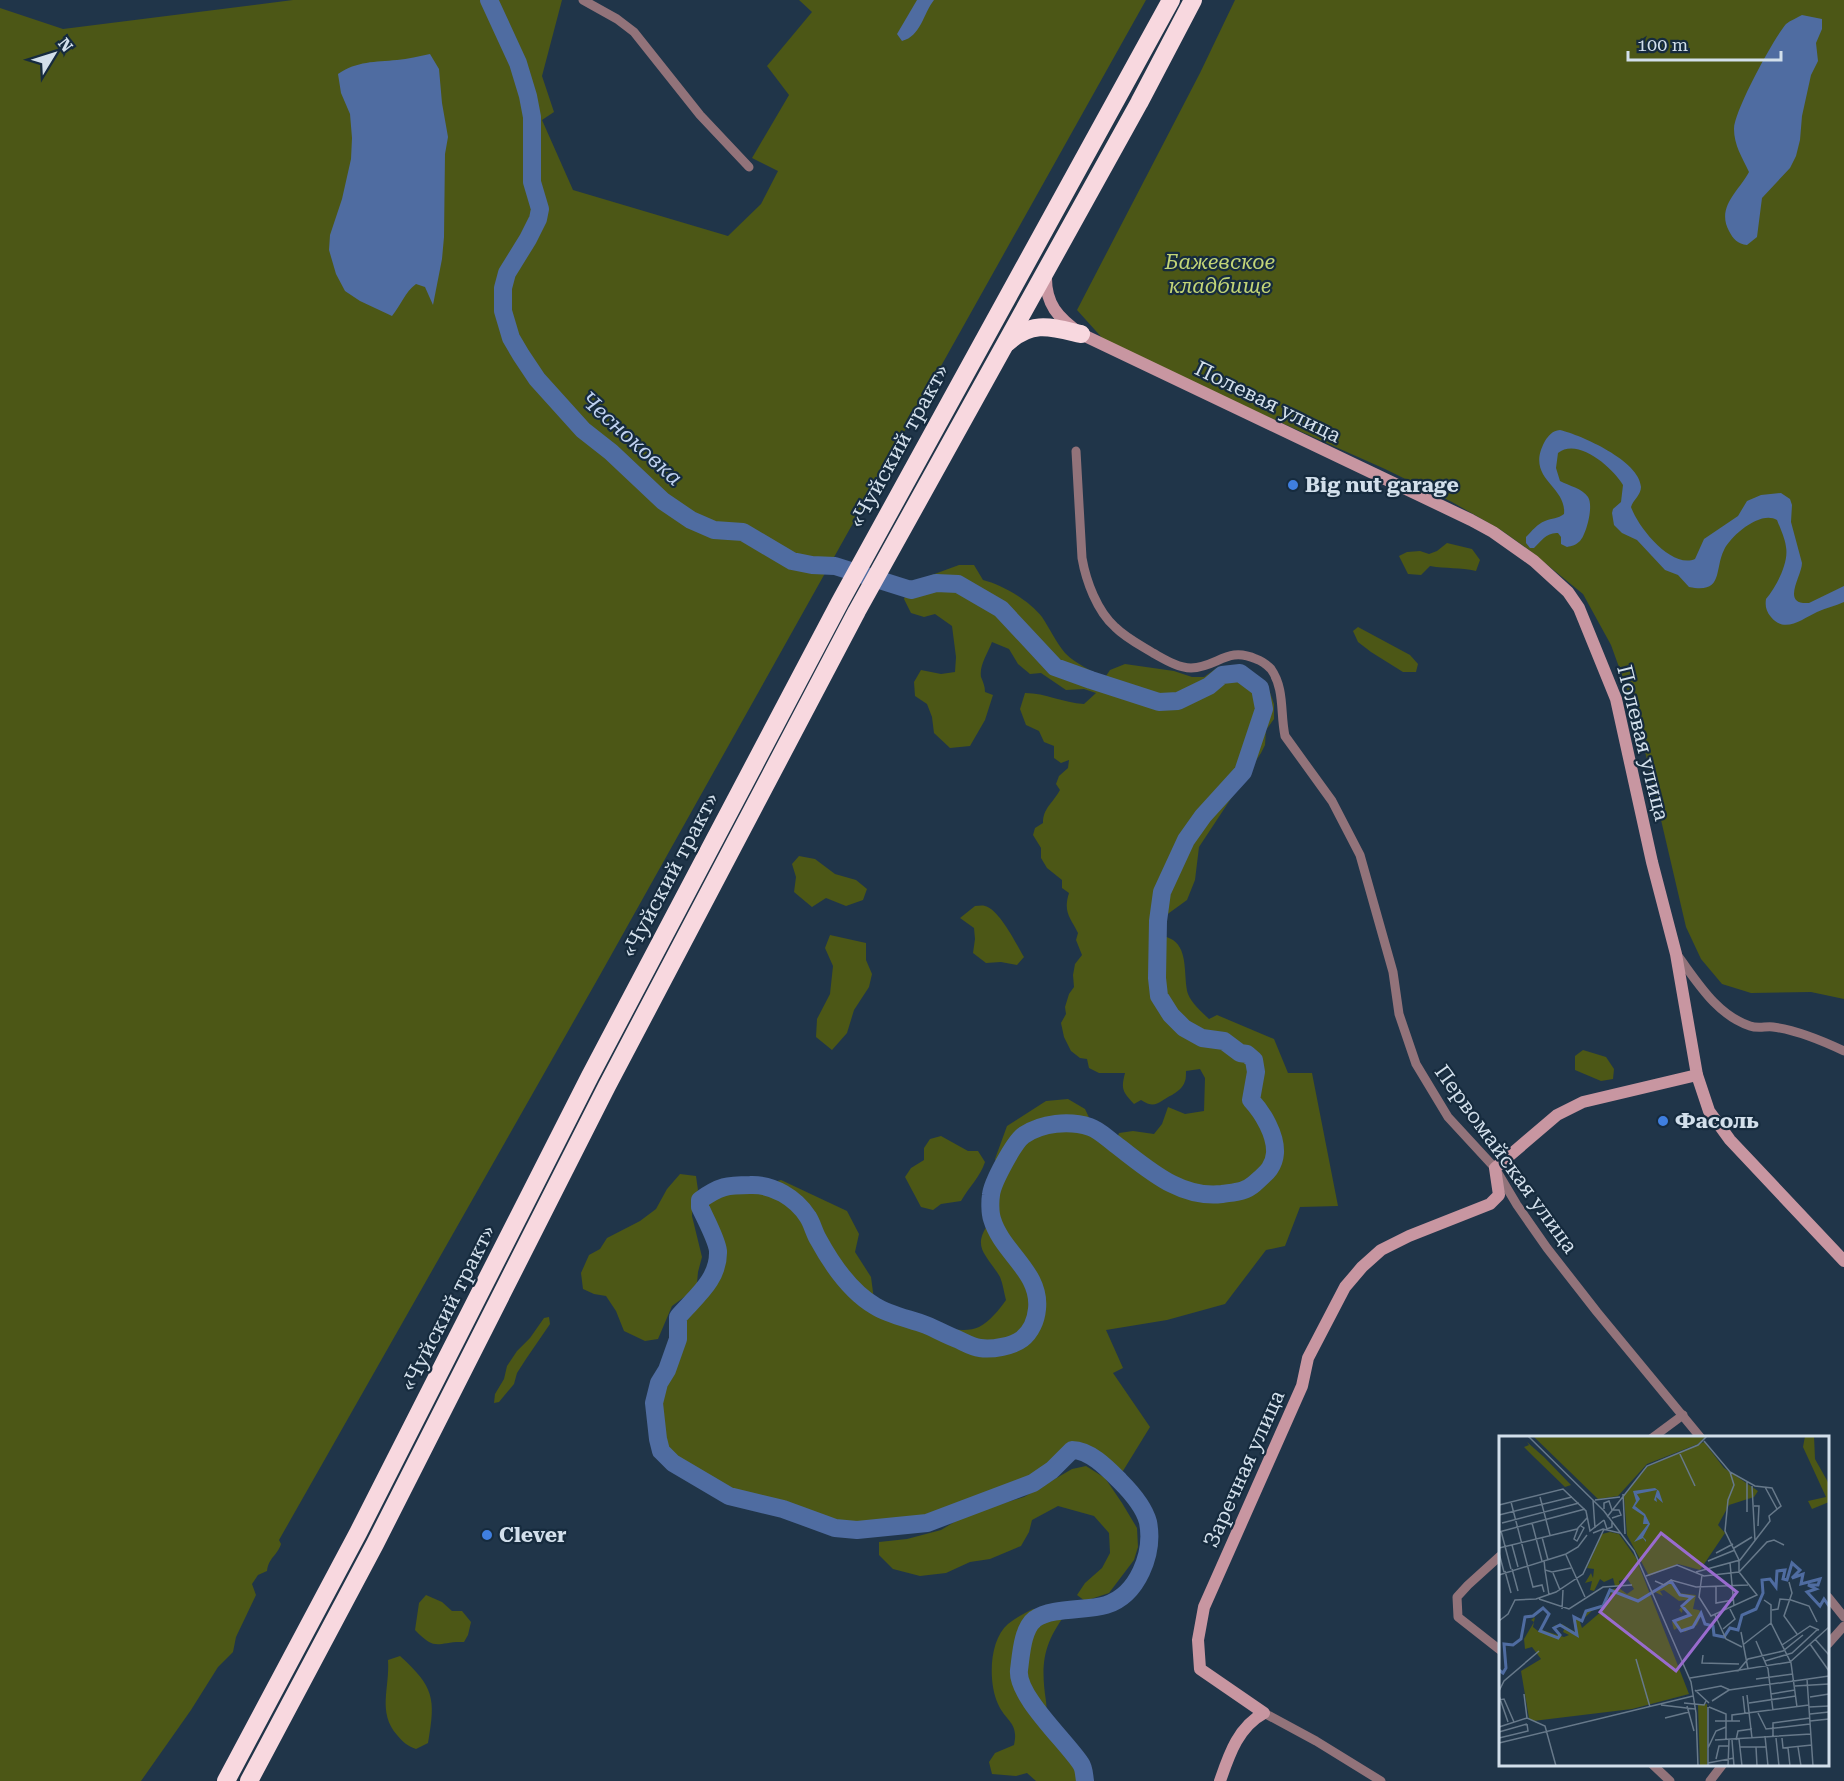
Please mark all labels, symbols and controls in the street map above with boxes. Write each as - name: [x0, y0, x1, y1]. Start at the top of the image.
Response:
- north arrow: [24, 24, 84, 84]
- scale bar: [1628, 24, 1781, 62]
- text: N: [54, 34, 77, 56]
- text: 100 m: [1637, 34, 1688, 55]
- park label: Бажевское кладбище: [1164, 250, 1275, 298]
- street label: Полевая улица: [1191, 356, 1345, 448]
- street label: «Чуйский тракт»: [844, 360, 954, 532]
- water label: Чесноковка: [576, 386, 688, 490]
- place label: Big nut garage: [1305, 473, 1459, 497]
- marker: Big nut garage: [1286, 478, 1300, 492]
- street label: Полевая улица: [1612, 663, 1674, 824]
- street label: «Чуйский тракт»: [617, 789, 723, 961]
- street label: Первомайская улица: [1430, 1060, 1583, 1258]
- place label: Фасоль: [1675, 1109, 1759, 1133]
- marker: Фасоль: [1656, 1114, 1670, 1128]
- street label: «Чуйский тракт»: [396, 1221, 500, 1395]
- street label: Заречная улица: [1199, 1386, 1290, 1551]
- inset map: [1499, 1436, 1829, 1766]
- place label: Clever: [499, 1523, 567, 1547]
- marker: Clever: [480, 1528, 494, 1542]

